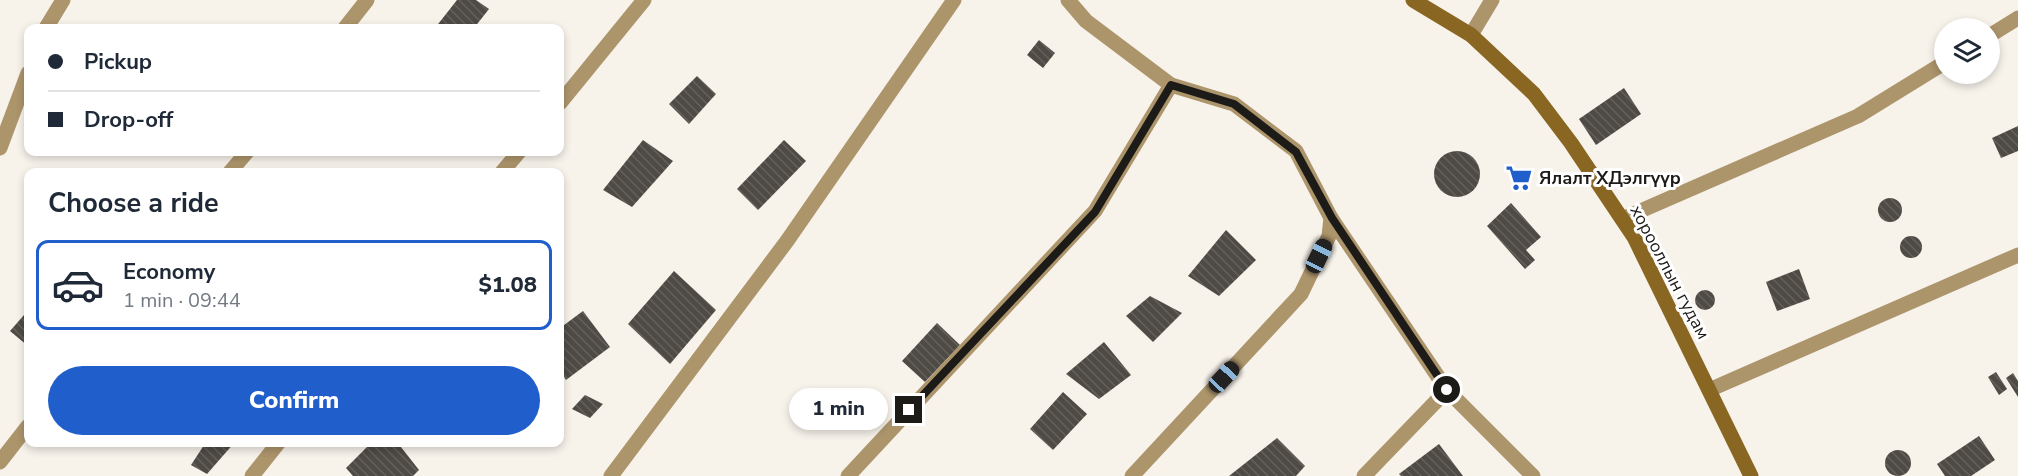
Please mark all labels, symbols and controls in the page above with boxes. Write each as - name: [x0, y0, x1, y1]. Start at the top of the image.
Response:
- map controls: [1934, 18, 2000, 84]
- button: layers: [1934, 18, 2000, 84]
- text: Pickup: [84, 47, 152, 77]
- text: Drop-off: [84, 105, 173, 135]
- supermarket icon: Ялалт ХДэлгүүр: [1504, 163, 1534, 193]
- place label: Ялалт ХДэлгүүр: [1539, 166, 1681, 190]
- text: Choose a ride: [48, 185, 219, 222]
- street label: хорооллын гудам: [1624, 201, 1716, 343]
- car: [1303, 236, 1335, 276]
- text: Economy: [123, 257, 215, 287]
- icon: car: [51, 258, 105, 312]
- text: $1.08: [478, 270, 537, 300]
- text: 1 min · 09:44: [123, 287, 241, 314]
- car: [1205, 358, 1243, 396]
- button: Confirm: [48, 366, 540, 435]
- route start: [1433, 376, 1460, 403]
- callout: 1 min: [789, 389, 888, 431]
- text: 1 min: [812, 395, 865, 422]
- route end: [895, 396, 922, 423]

